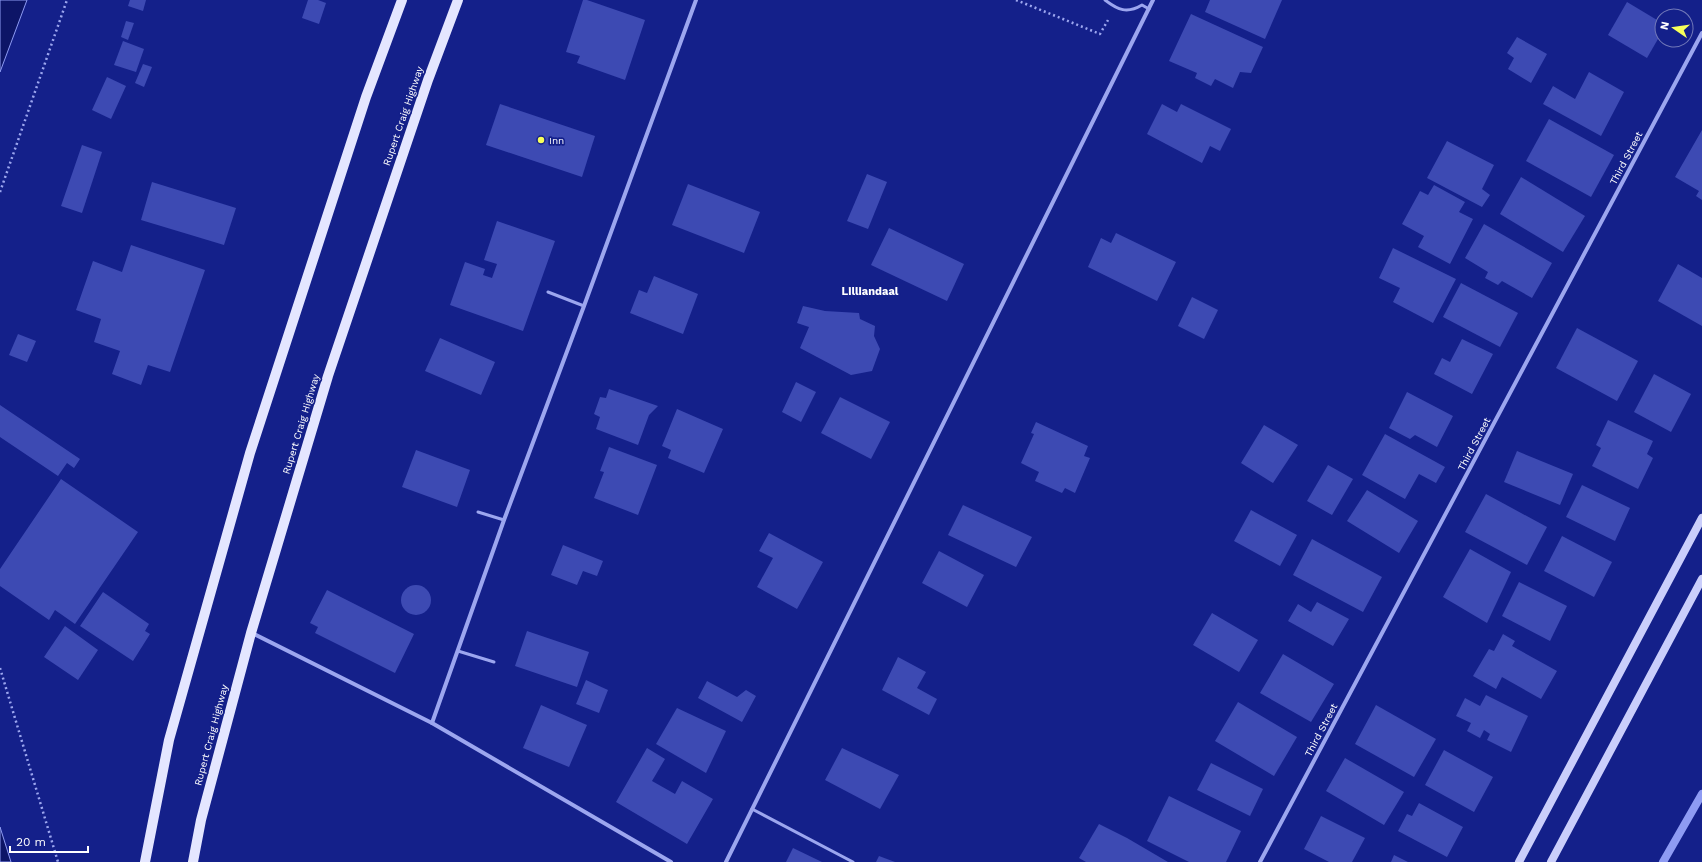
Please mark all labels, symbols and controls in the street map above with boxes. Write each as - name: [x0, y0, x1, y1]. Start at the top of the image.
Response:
- north arrow: [1654, 8, 1694, 48]
- text: N: [1657, 20, 1672, 31]
- street label: Rupert Craig Highway: [381, 64, 425, 167]
- street label: Third Street: [1607, 129, 1645, 186]
- marker: Inn: [536, 135, 546, 145]
- place label: Inn: [549, 135, 564, 146]
- district label: Lilliandaal: [842, 285, 899, 298]
- street label: Rupert Craig Highway: [281, 372, 322, 475]
- street label: Third Street: [1455, 415, 1493, 472]
- street label: Rupert Craig Highway: [192, 682, 230, 787]
- street label: Third Street: [1302, 701, 1340, 758]
- scale bar: [10, 828, 88, 854]
- text: 20 m: [16, 835, 46, 849]

